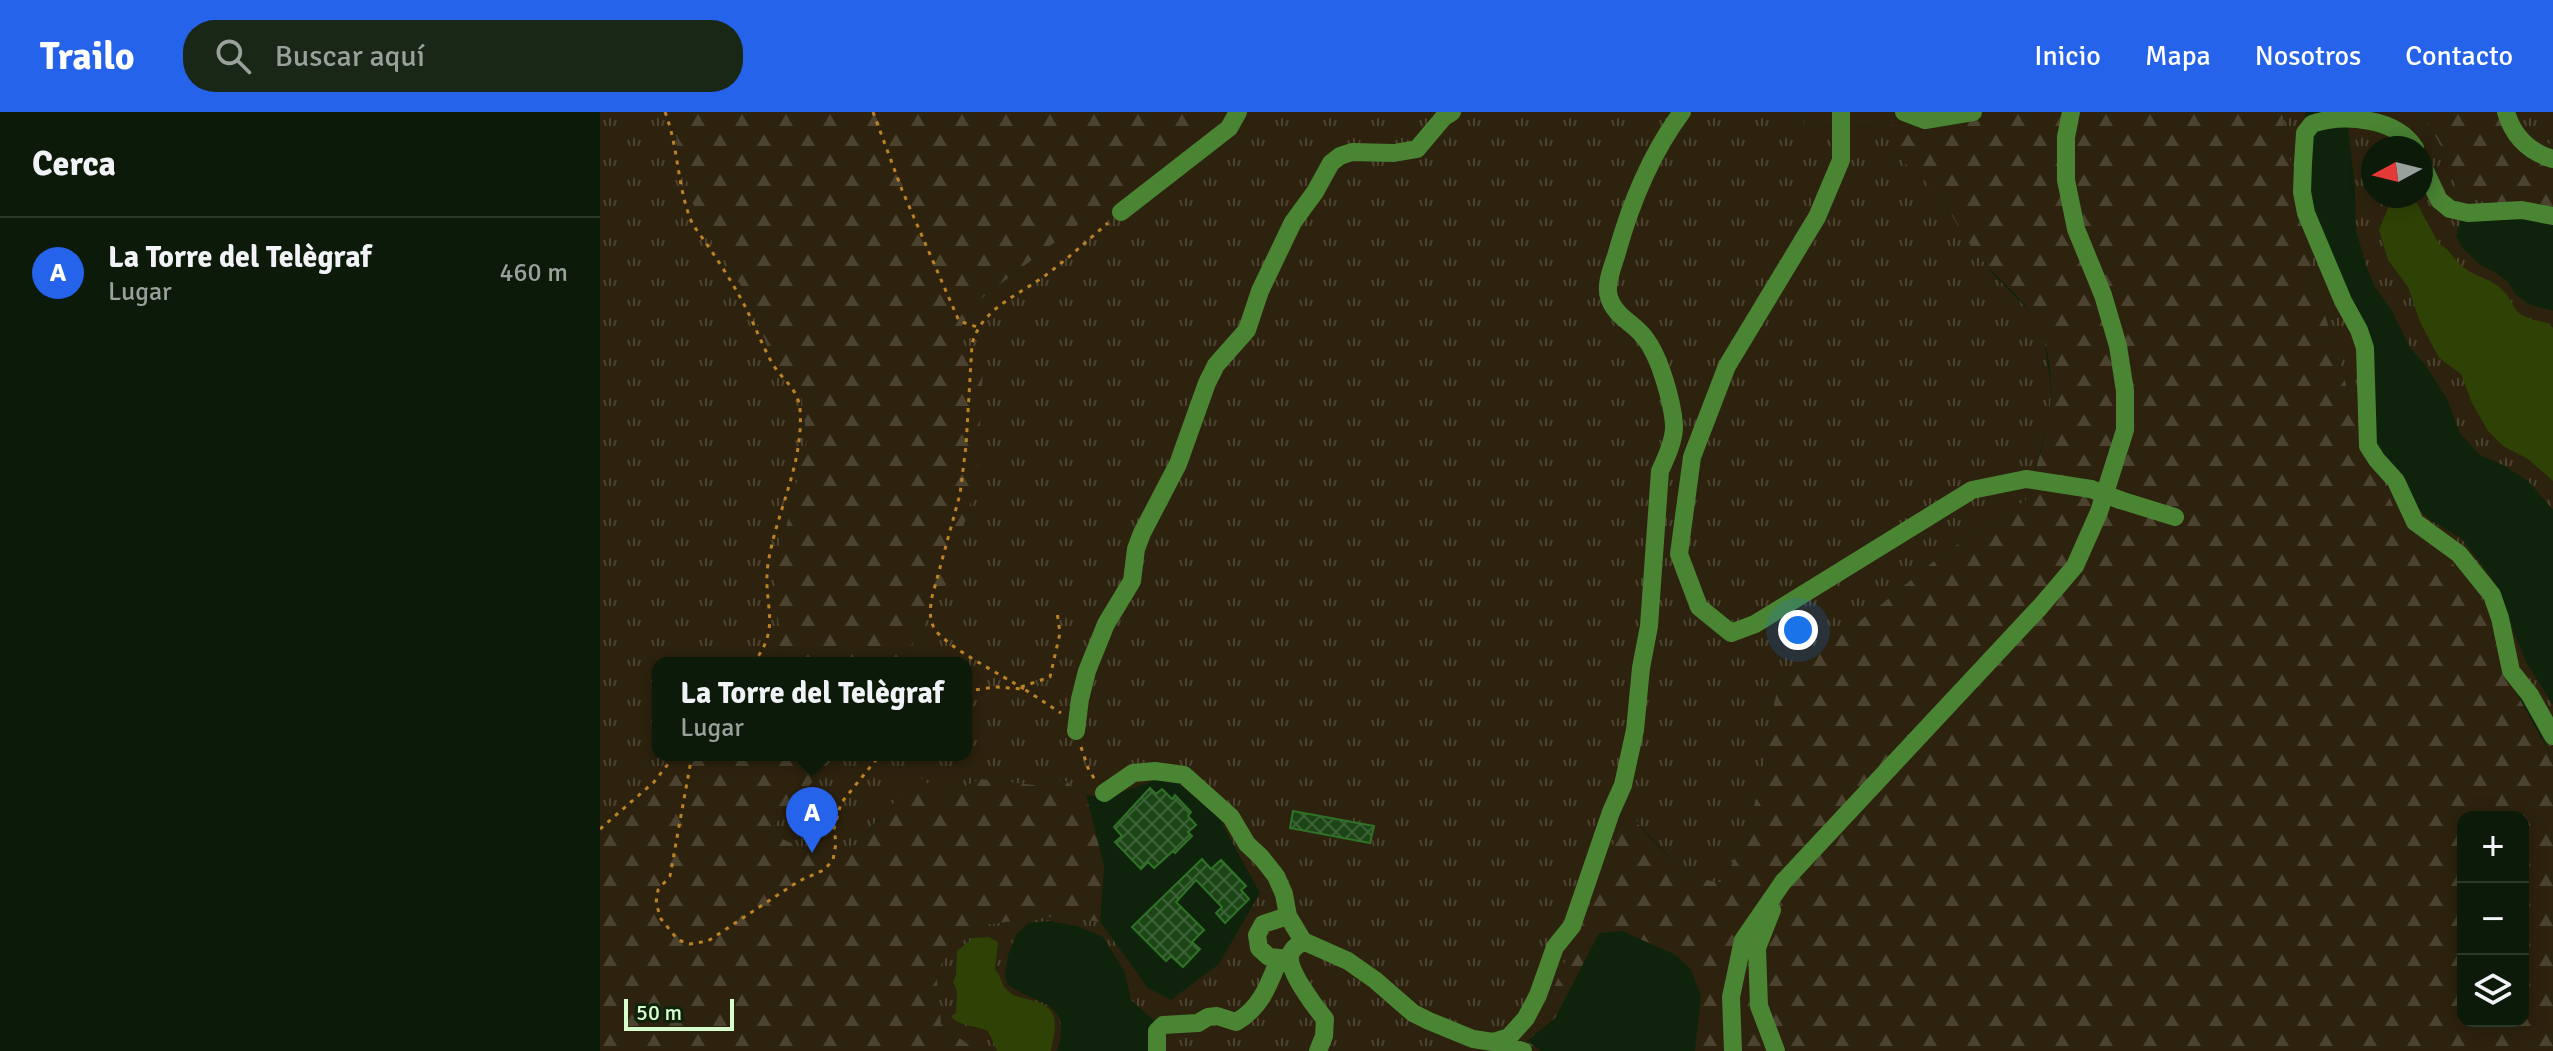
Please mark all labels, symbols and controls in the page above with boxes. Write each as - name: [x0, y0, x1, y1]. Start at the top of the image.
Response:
- search box: [183, 20, 743, 92]
- text: Trailo: [40, 33, 135, 80]
- icon: search: [211, 34, 255, 78]
- text: Buscar aquí: [275, 38, 425, 75]
- text: Inicio: [2034, 39, 2101, 73]
- text: Mapa: [2145, 39, 2211, 73]
- text: Nosotros: [2255, 39, 2361, 73]
- text: Contacto: [2405, 39, 2513, 73]
- north arrow: [2361, 136, 2433, 208]
- text: Cerca: [32, 143, 116, 185]
- text: La Torre del Telègraf: [108, 239, 371, 276]
- text: A: [50, 257, 66, 289]
- text: 460 m: [499, 257, 568, 289]
- text: Lugar: [108, 276, 172, 308]
- your location: [1778, 610, 1818, 650]
- popup: [652, 657, 972, 761]
- text: La Torre del Telègraf: [680, 675, 944, 712]
- text: Lugar: [680, 712, 744, 744]
- pin: A: [786, 787, 838, 853]
- map controls: [2457, 811, 2529, 1027]
- button: +: [2457, 811, 2529, 883]
- button: −: [2457, 883, 2529, 955]
- button: layers: [2457, 955, 2529, 1027]
- scale bar: [624, 995, 734, 1031]
- text: 50 m: [636, 999, 682, 1026]

